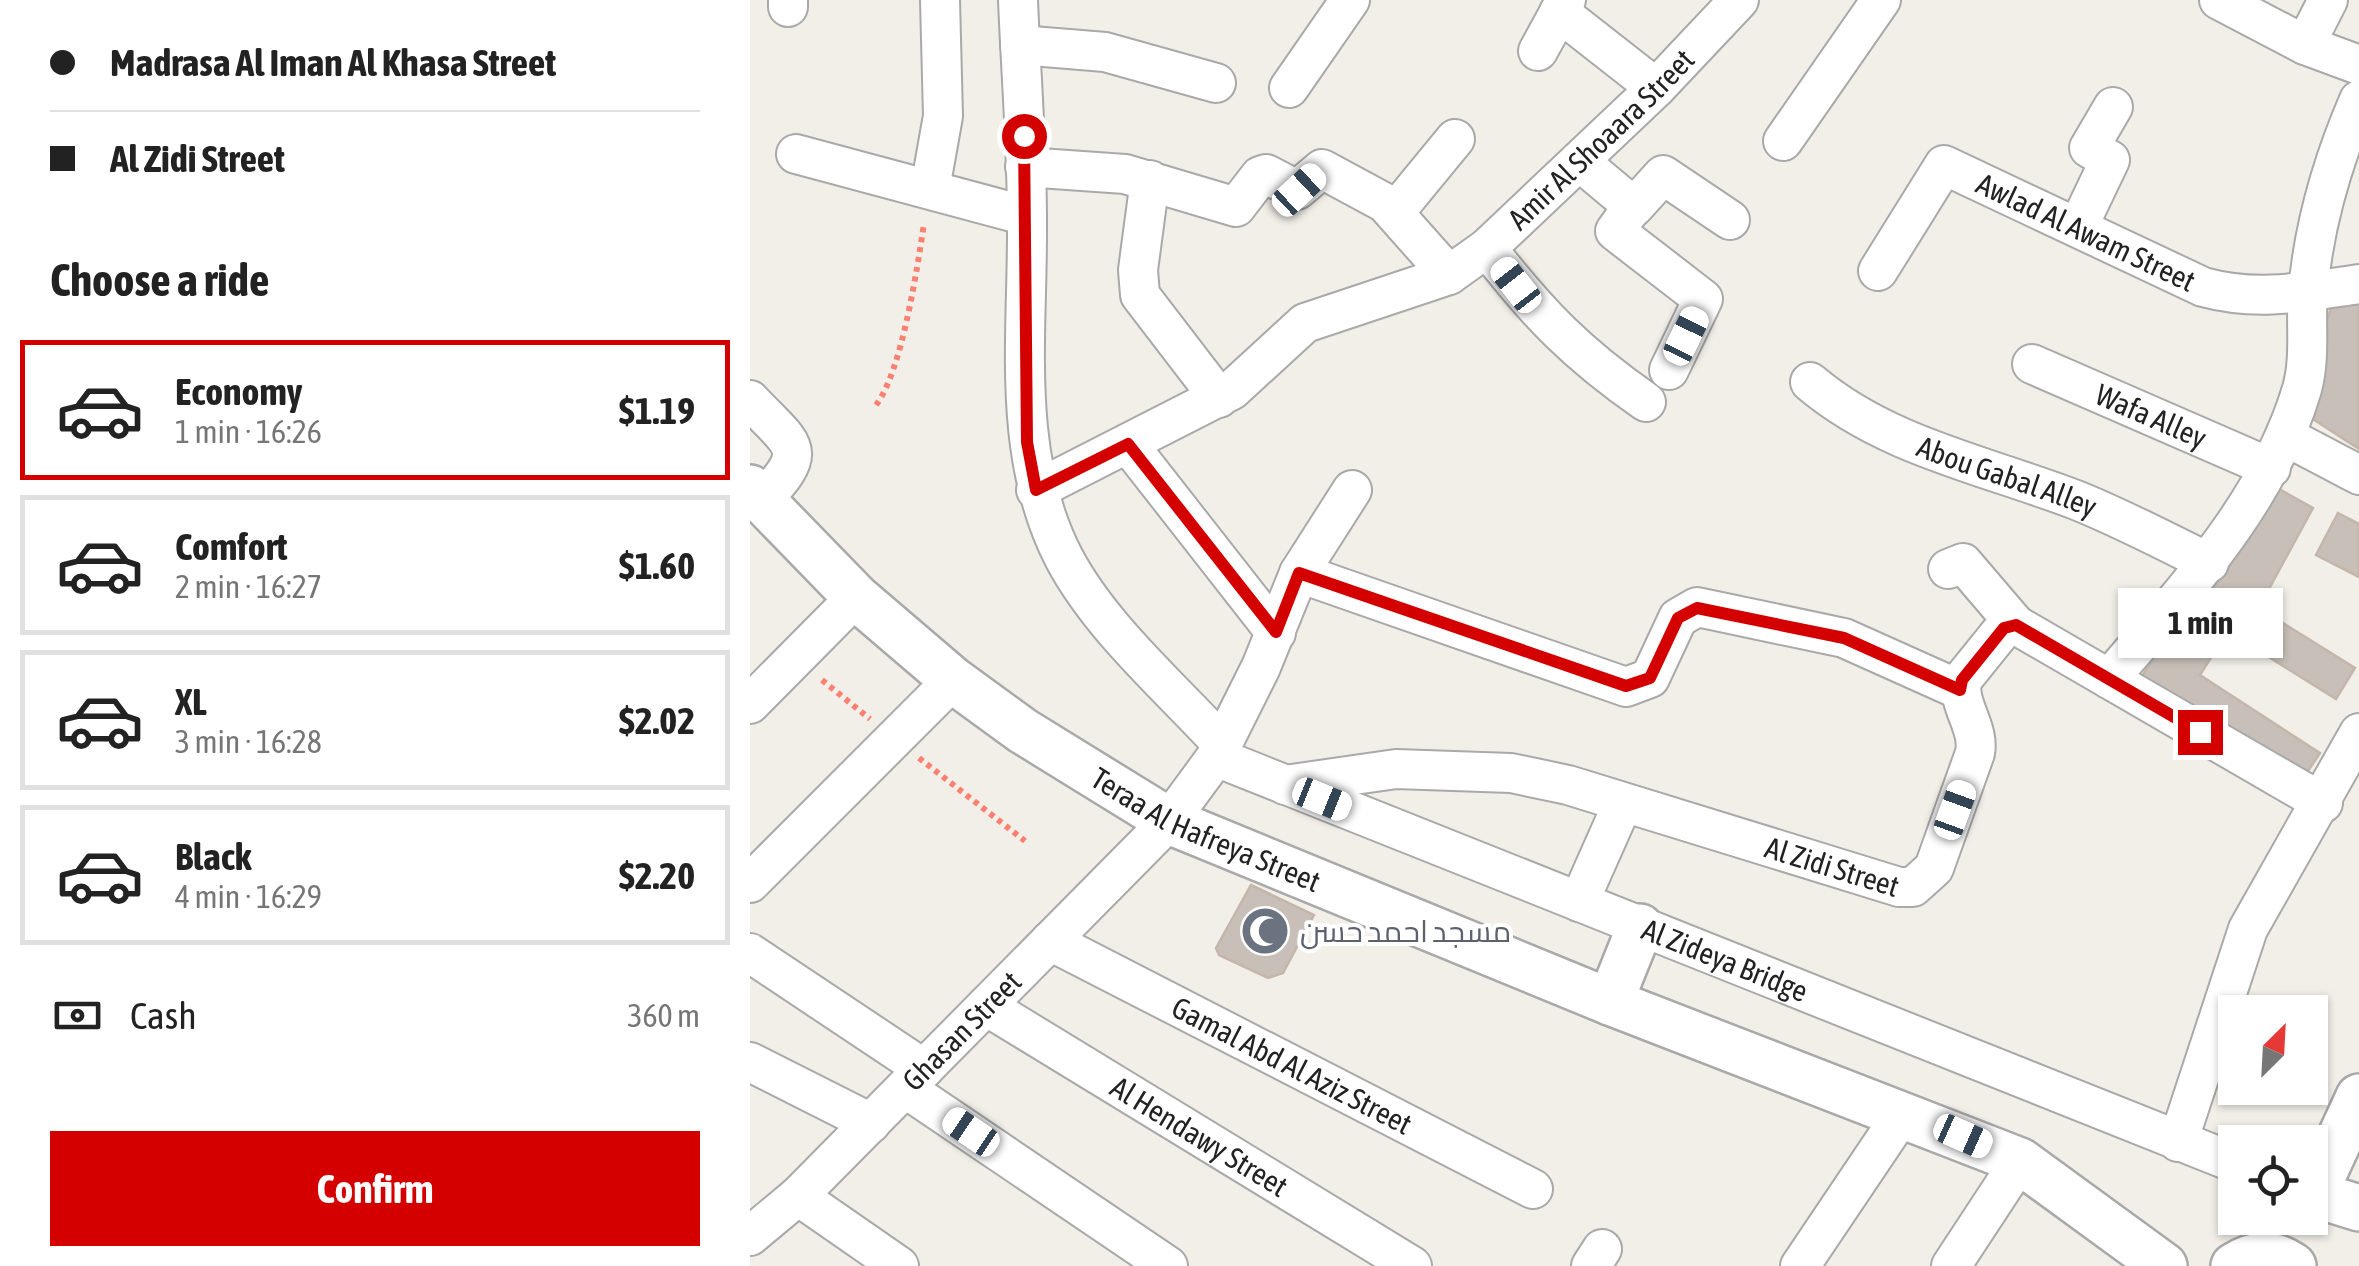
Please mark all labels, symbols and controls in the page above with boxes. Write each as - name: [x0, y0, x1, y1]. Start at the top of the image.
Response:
- text: Madrasa Al Iman Al Khasa Street: [110, 41, 556, 84]
- street label: Amir Al Shoaara Street: [1501, 42, 1701, 236]
- route start: [1002, 114, 1047, 159]
- text: Al Zidi Street: [110, 137, 285, 180]
- car: [1267, 159, 1331, 221]
- street label: Awlad Al Awam Street: [1971, 166, 2201, 298]
- car: [1486, 252, 1546, 318]
- text: Choose a ride: [50, 254, 269, 306]
- car: [1659, 302, 1713, 370]
- icon: car: [55, 365, 145, 455]
- text: Economy: [175, 370, 302, 413]
- street label: Wafa Alley: [2091, 377, 2212, 455]
- text: $1.19: [619, 389, 695, 432]
- text: 1 min · 16:26: [175, 413, 322, 450]
- street label: Abou Gabal Alley: [1912, 429, 2102, 524]
- icon: car: [55, 520, 145, 610]
- text: Comfort: [175, 525, 287, 568]
- text: $1.60: [619, 544, 695, 587]
- text: 2 min · 16:27: [175, 568, 322, 605]
- callout: 1 min: [2118, 587, 2282, 657]
- text: 1 min: [2168, 604, 2233, 641]
- icon: car: [55, 675, 145, 765]
- text: XL: [175, 680, 207, 723]
- text: $2.02: [619, 699, 695, 742]
- route end: [2178, 710, 2223, 755]
- text: 3 min · 16:28: [175, 723, 322, 760]
- street label: Teraa Al Hafreya Street: [1085, 760, 1325, 898]
- car: [1289, 774, 1355, 824]
- car: [1931, 777, 1979, 843]
- icon: car: [55, 830, 145, 920]
- street label: Al Zidi Street: [1761, 830, 1903, 903]
- text: Black: [175, 835, 252, 878]
- text: $2.20: [619, 854, 695, 897]
- text: 4 min · 16:29: [175, 878, 322, 915]
- mosque icon: مسجد احمد حسن: [1239, 905, 1291, 957]
- street label: Al Zideya Bridge: [1637, 912, 1813, 1008]
- place label: مسجد احمد حسن: [1300, 914, 1511, 950]
- street label: Ghasan Street: [895, 964, 1028, 1097]
- icon: cash: [50, 988, 105, 1043]
- street label: Gamal Abd Al Aziz Street: [1166, 990, 1418, 1141]
- text: Cash: [130, 994, 197, 1037]
- north arrow: [2218, 995, 2328, 1105]
- map controls: [2218, 995, 2328, 1235]
- text: 360 m: [627, 997, 700, 1034]
- street label: Al Hendawy Street: [1105, 1069, 1294, 1203]
- car: [938, 1103, 1004, 1161]
- car: [1929, 1110, 1997, 1162]
- button: locate: [2218, 1125, 2328, 1235]
- button: Confirm: [50, 1131, 700, 1246]

